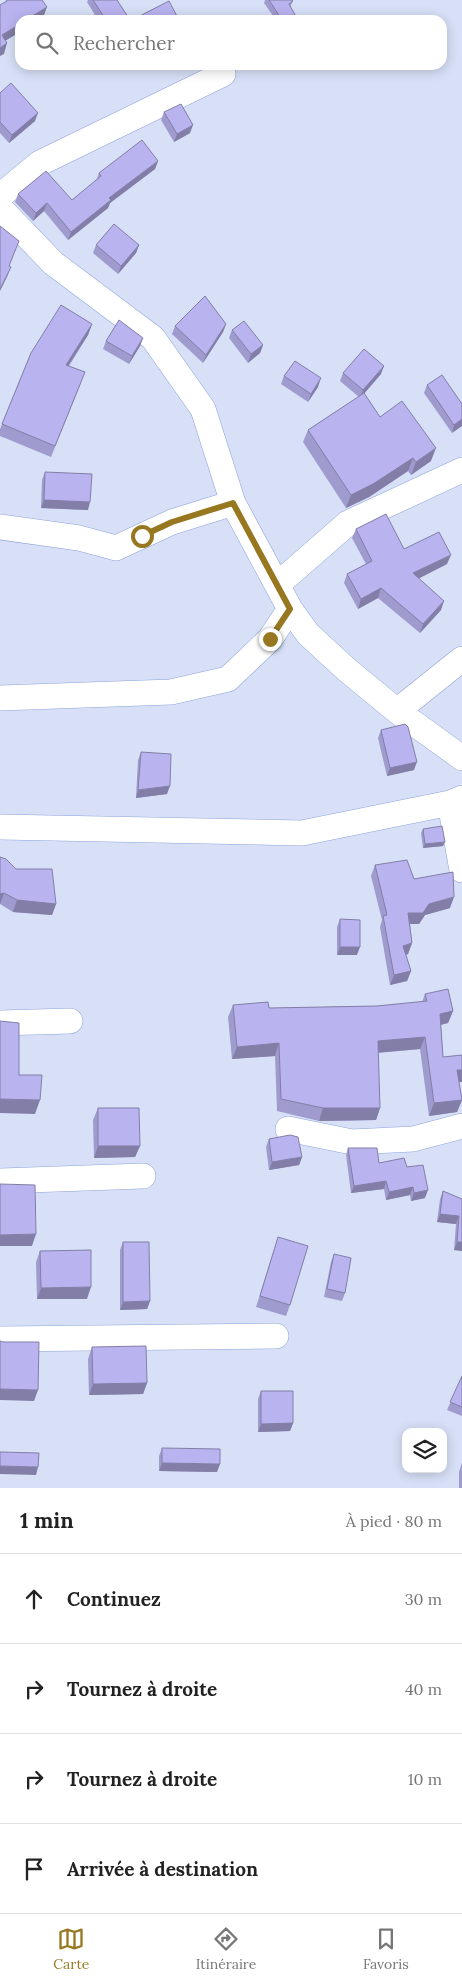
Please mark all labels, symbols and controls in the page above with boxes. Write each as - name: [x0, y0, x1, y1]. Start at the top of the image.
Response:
- search box: [15, 15, 447, 70]
- icon: search: [33, 29, 61, 57]
- text: Rechercher: [73, 31, 175, 55]
- route start: [131, 525, 154, 548]
- route end: [259, 628, 282, 651]
- map controls: [402, 1428, 447, 1473]
- button: layers: [402, 1428, 447, 1473]
- text: 1 min: [20, 1507, 74, 1534]
- text: À pied · 80 m: [346, 1511, 442, 1531]
- icon: ahead: [20, 1585, 48, 1613]
- text: Continuez: [67, 1587, 161, 1611]
- text: 30 m: [405, 1589, 442, 1609]
- icon: right: [20, 1675, 48, 1703]
- text: Tournez à droite: [67, 1677, 217, 1701]
- text: 40 m: [405, 1679, 442, 1699]
- icon: right: [20, 1765, 48, 1793]
- text: Tournez à droite: [67, 1767, 217, 1791]
- text: 10 m: [408, 1769, 442, 1789]
- icon: arrive: [20, 1855, 48, 1883]
- text: Arrivée à destination: [67, 1857, 258, 1881]
- tab: Carte: [53, 1925, 89, 1973]
- tab: Itinéraire: [196, 1925, 256, 1973]
- tab: Favoris: [363, 1925, 409, 1973]

